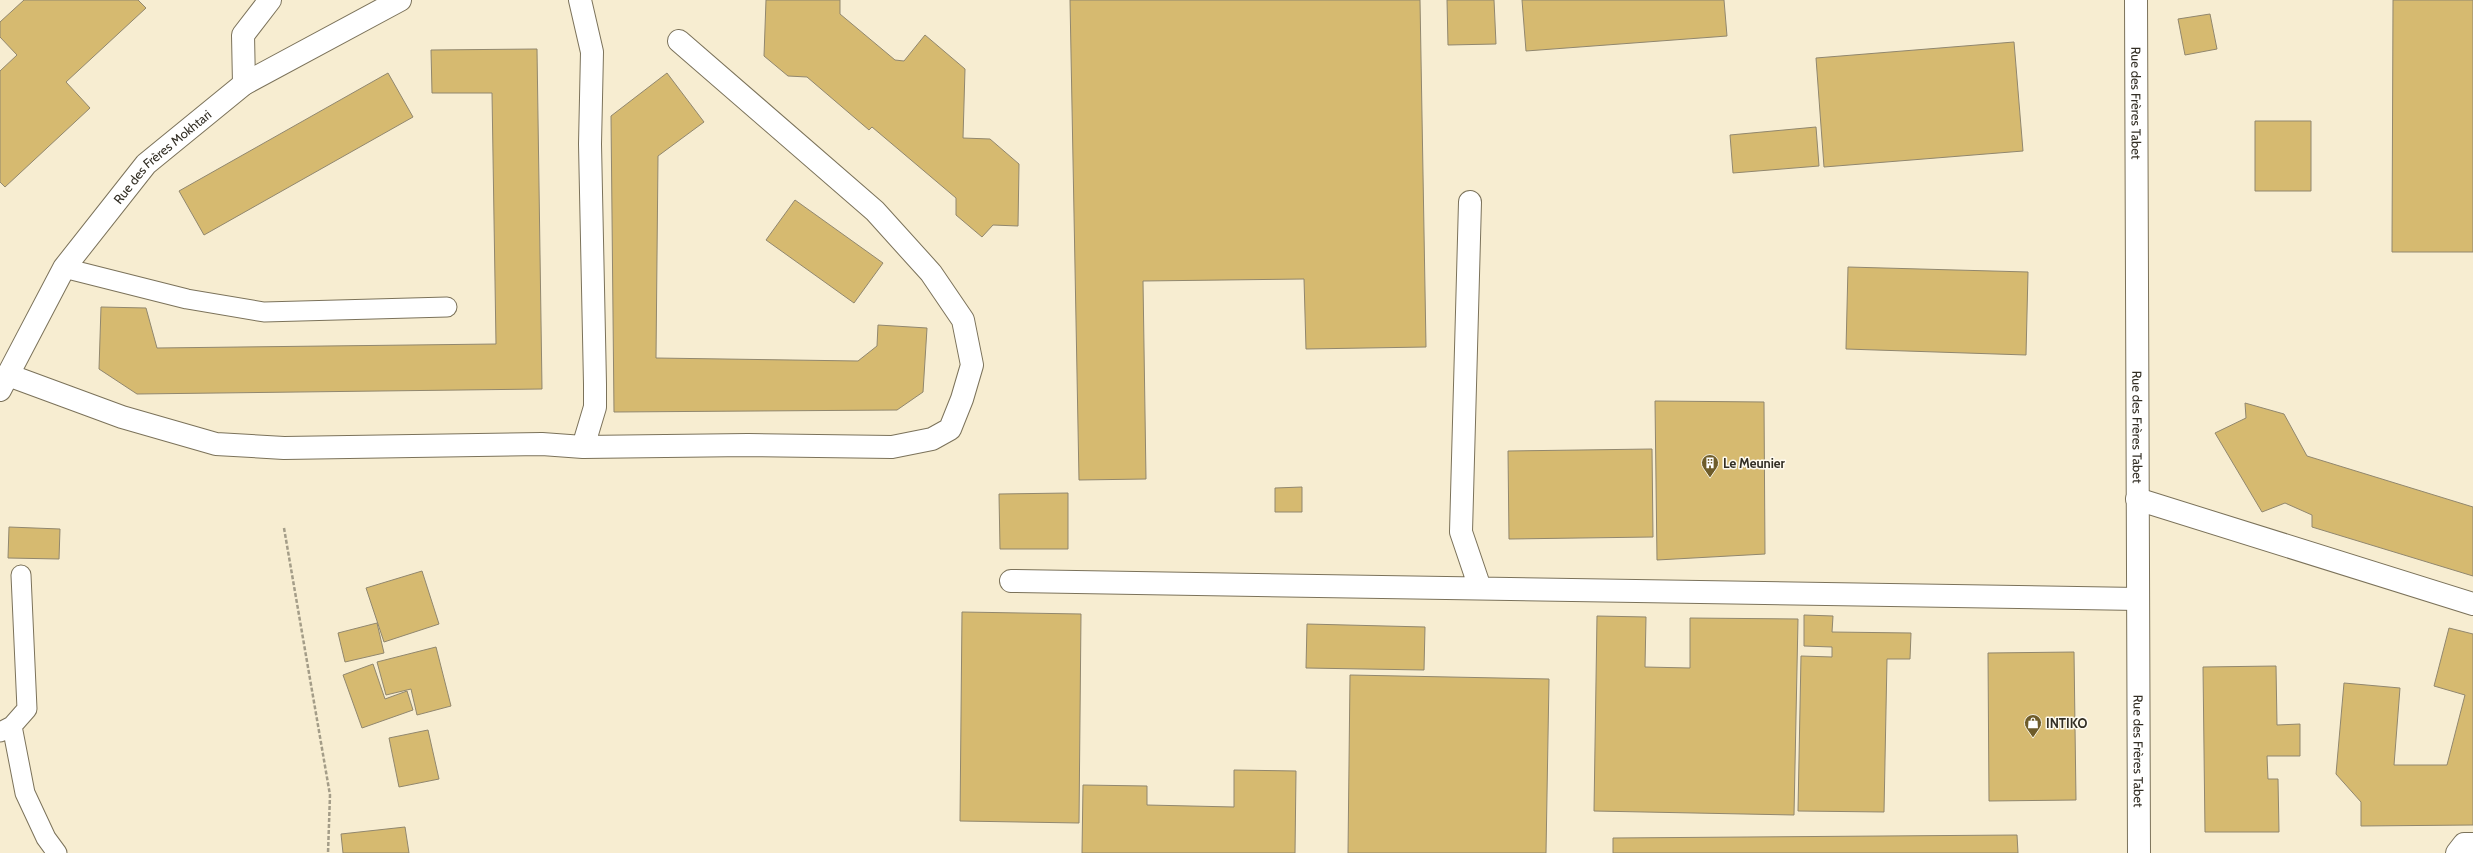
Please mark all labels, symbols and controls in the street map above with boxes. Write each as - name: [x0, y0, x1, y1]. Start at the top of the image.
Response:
- street label: Rue des Frères Tabet: [2128, 47, 2145, 160]
- street label: Rue des Frères Mokhtari: [110, 106, 214, 207]
- street label: Rue des Frères Tabet: [2129, 371, 2146, 484]
- building icon: Le Meunier: [1700, 453, 1720, 478]
- place label: Le Meunier: [1723, 455, 1786, 471]
- street label: Rue des Frères Tabet: [2130, 695, 2147, 808]
- shop icon: INTIKO: [2023, 713, 2043, 738]
- place label: INTIKO: [2046, 715, 2088, 731]

